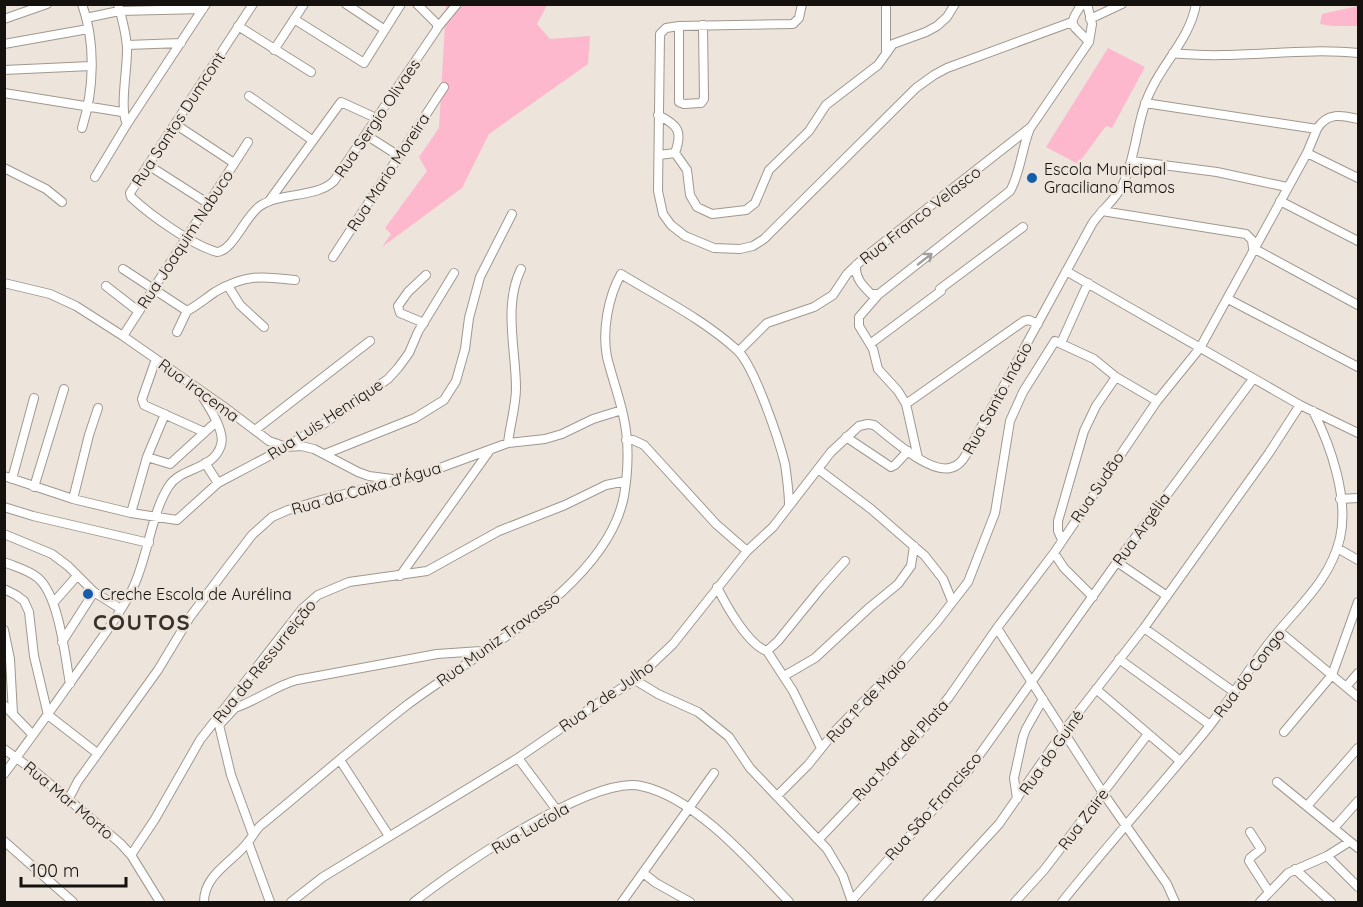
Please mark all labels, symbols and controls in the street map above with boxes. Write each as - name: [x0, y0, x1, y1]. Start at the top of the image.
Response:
- street label: Rua Santos Dumcont: [127, 48, 229, 190]
- street label: Rua Sergio Olivaes: [330, 55, 424, 181]
- street label: Rua Mario Moreira: [342, 109, 434, 235]
- place label: Escola Municipal Graciliano Ramos: [1044, 159, 1175, 197]
- street label: Rua Franco Velasco: [856, 162, 984, 268]
- street label: Rua Joaquim Nabuco: [133, 166, 237, 312]
- marker: Escola Municipal Graciliano Ramos: [1025, 171, 1039, 185]
- one-way arrow: [917, 252, 933, 265]
- street label: Rua Santo Inácio: [958, 338, 1036, 458]
- street label: Rua Iracema: [155, 354, 243, 426]
- street label: Rua Luis Henrique: [263, 374, 387, 464]
- street label: Rua Sudão: [1066, 448, 1128, 526]
- street label: Rua da Caixa d'Água: [289, 457, 443, 519]
- street label: Rua Argélia: [1108, 489, 1174, 569]
- place label: Creche Escola de Aurélina: [100, 584, 292, 604]
- marker: Creche Escola de Aurélina: [81, 587, 95, 601]
- street label: Rua Muniz Travasso: [432, 587, 564, 691]
- street label: Rua da Ressurreição: [208, 595, 320, 727]
- district label: COUTOS: [93, 608, 191, 636]
- street label: Rua do Congo: [1209, 625, 1289, 721]
- street label: Rua 1º de Maio: [822, 653, 910, 747]
- street label: Rua 2 de Julho: [555, 656, 657, 736]
- street label: Rua Mar del Plata: [848, 695, 952, 805]
- street label: Rua do Guiné: [1014, 706, 1088, 798]
- street label: Rua São Francisco: [880, 748, 986, 864]
- street label: Rua Mar Morto: [20, 757, 118, 843]
- street label: Rua Zaire: [1053, 784, 1113, 854]
- street label: Rua Lucíola: [488, 798, 572, 858]
- scale bar: [21, 850, 126, 888]
- text: 100 m: [30, 859, 79, 882]

